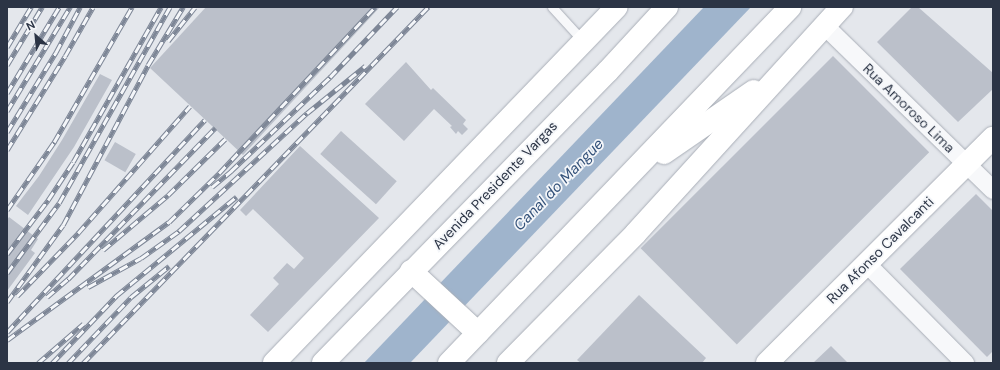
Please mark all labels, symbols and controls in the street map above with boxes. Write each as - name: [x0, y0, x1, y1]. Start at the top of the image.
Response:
- north arrow: [16, 16, 56, 56]
- text: N: [24, 17, 37, 33]
- street label: Rua Amoroso Lima: [860, 60, 958, 156]
- street label: Avenida Presidente Vargas: [429, 117, 561, 253]
- water label: Canal do Mangue: [510, 135, 608, 235]
- street label: Rua Afonso Cavalcanti: [823, 193, 937, 307]

